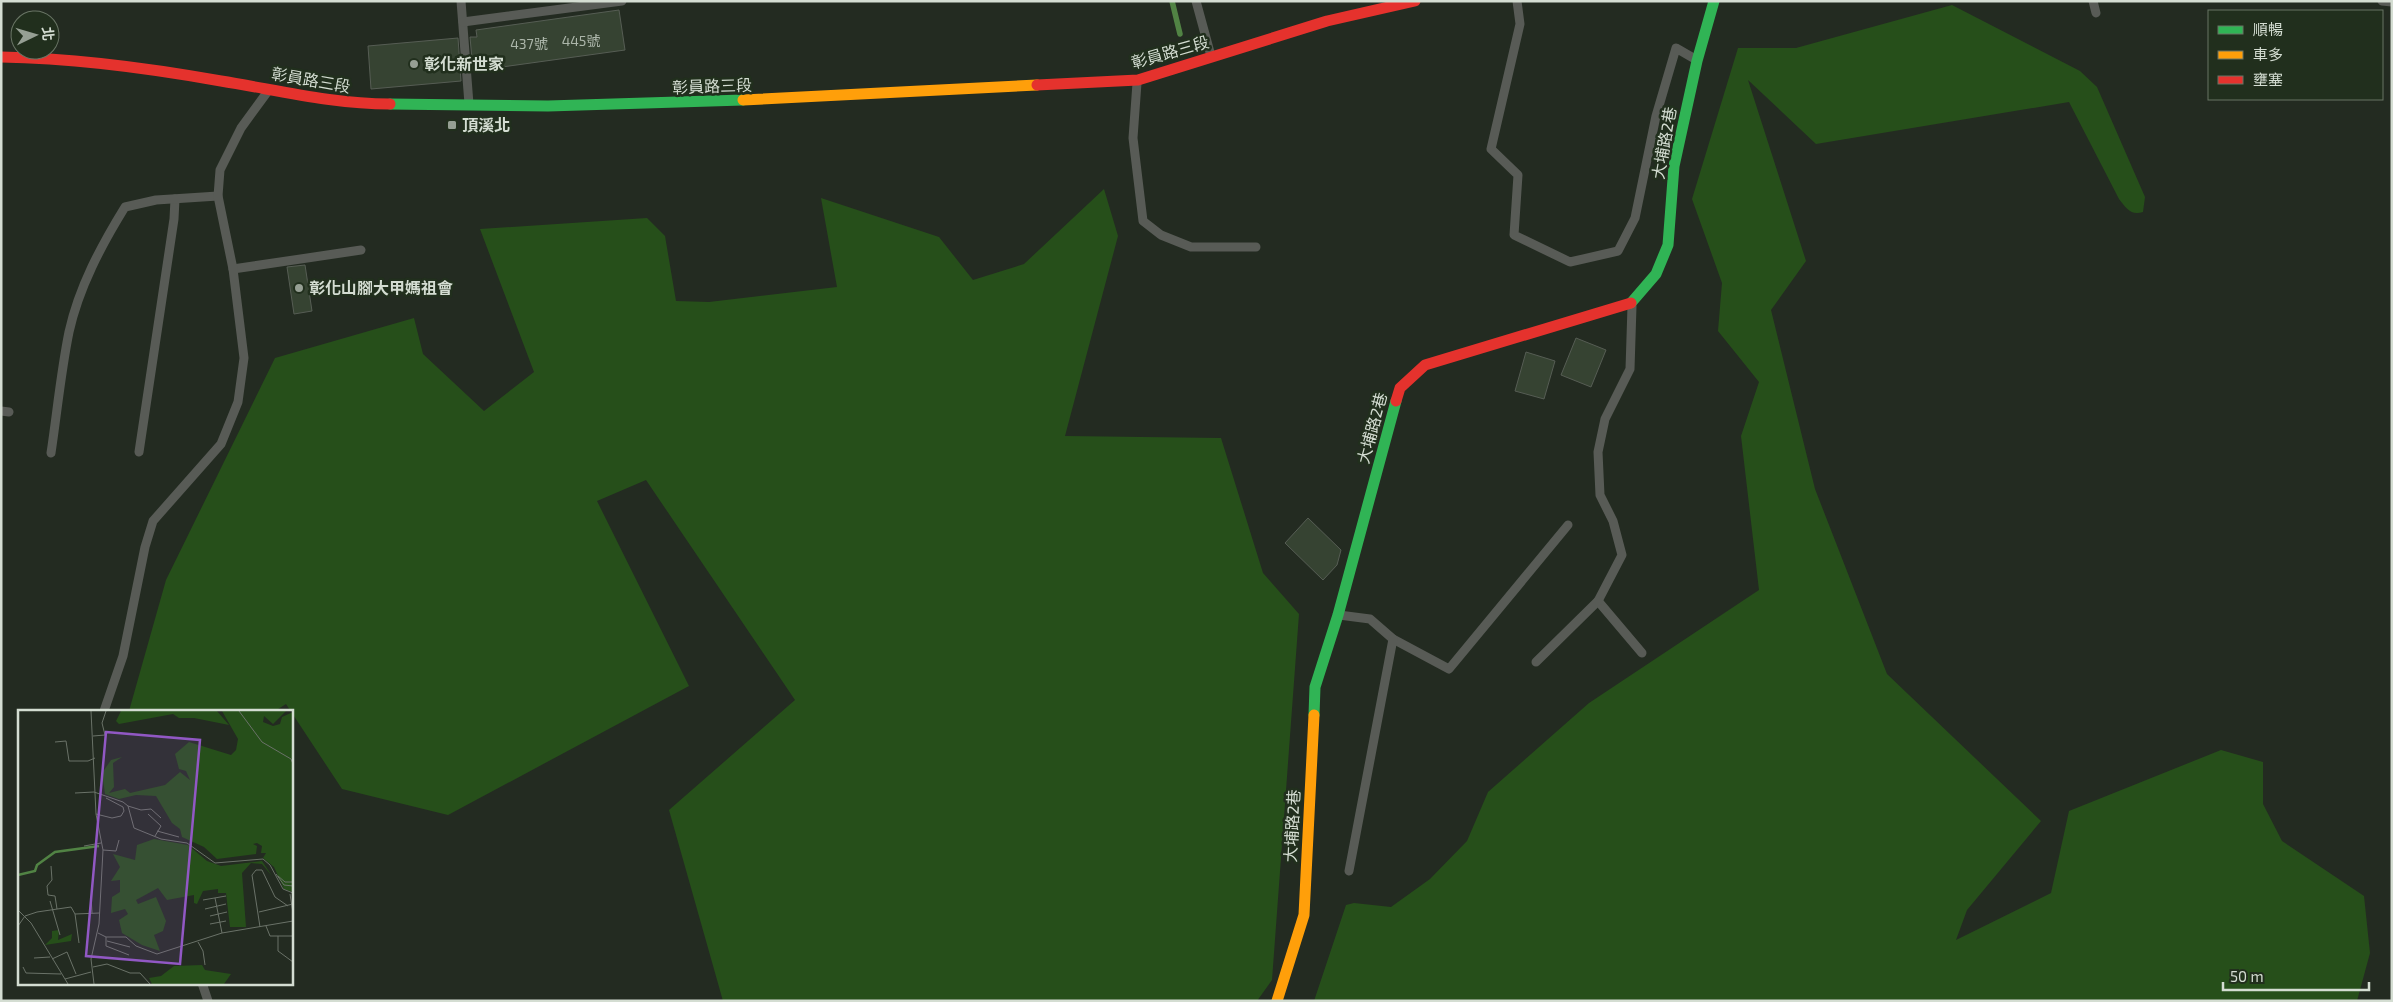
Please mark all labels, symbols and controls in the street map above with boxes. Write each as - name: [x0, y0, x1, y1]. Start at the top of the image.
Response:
- north arrow: [10, 10, 60, 60]
- legend: [2208, 10, 2383, 100]
- text: 順暢: [2253, 20, 2283, 38]
- text: 北: [39, 26, 58, 42]
- street label: 彰員路三段: [1129, 31, 1211, 72]
- house number: 445號: [562, 32, 600, 49]
- house number: 437號: [510, 35, 548, 52]
- text: 車多: [2253, 45, 2283, 63]
- place label: 彰化新世家: [424, 54, 504, 73]
- marker: 彰化新世家: [408, 58, 420, 70]
- street label: 彰員路三段: [270, 63, 352, 96]
- text: 壅塞: [2253, 70, 2283, 88]
- street label: 彰員路三段: [672, 75, 752, 96]
- street label: 大埔路2巷: [1648, 105, 1679, 181]
- place label: 頂溪北: [462, 115, 510, 134]
- marker: 頂溪北: [446, 119, 458, 131]
- place label: 彰化山腳大甲媽祖會: [309, 278, 453, 297]
- marker: 彰化山腳大甲媽祖會: [293, 282, 305, 294]
- street label: 大埔路2巷: [1353, 390, 1390, 466]
- inset map: [18, 710, 292, 984]
- street label: 大埔路2巷: [1280, 789, 1303, 863]
- scale bar: [2223, 960, 2369, 992]
- text: 50 m: [2230, 967, 2264, 985]

